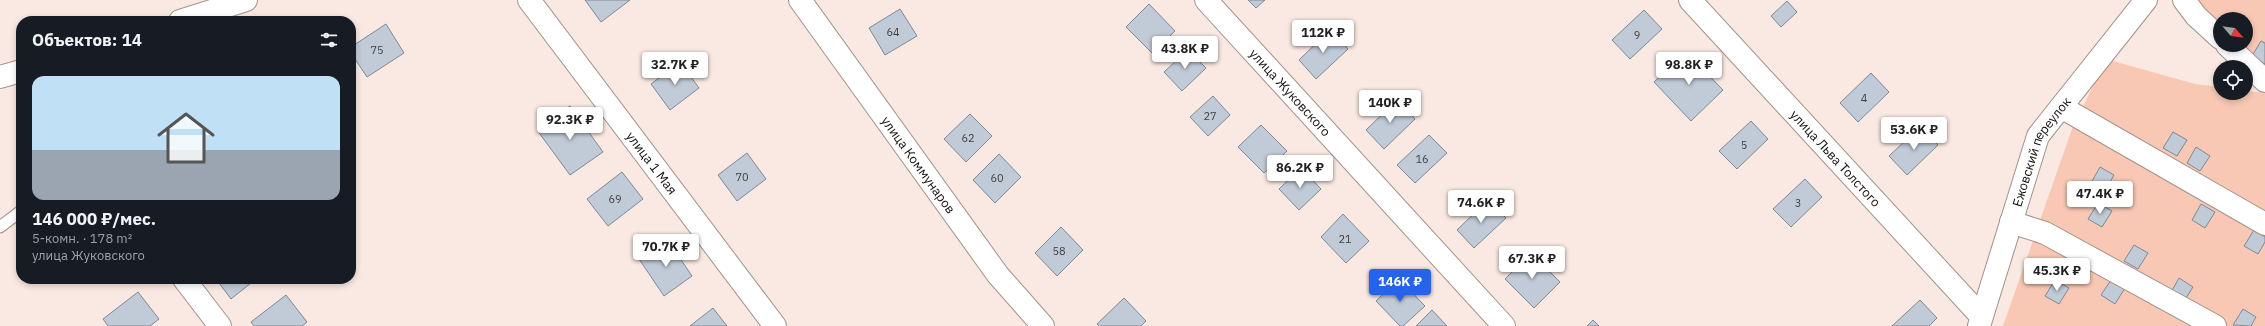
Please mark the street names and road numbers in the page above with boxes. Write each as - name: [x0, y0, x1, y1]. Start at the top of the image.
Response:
- street label: улица Жуковского: [1246, 45, 1335, 140]
- street label: Ежовский переулок: [2008, 93, 2074, 209]
- street label: улица Льва Толстого: [1787, 106, 1884, 210]
- street label: улица Коммунаров: [878, 113, 959, 217]
- street label: улица 1 Мая: [623, 128, 681, 198]

